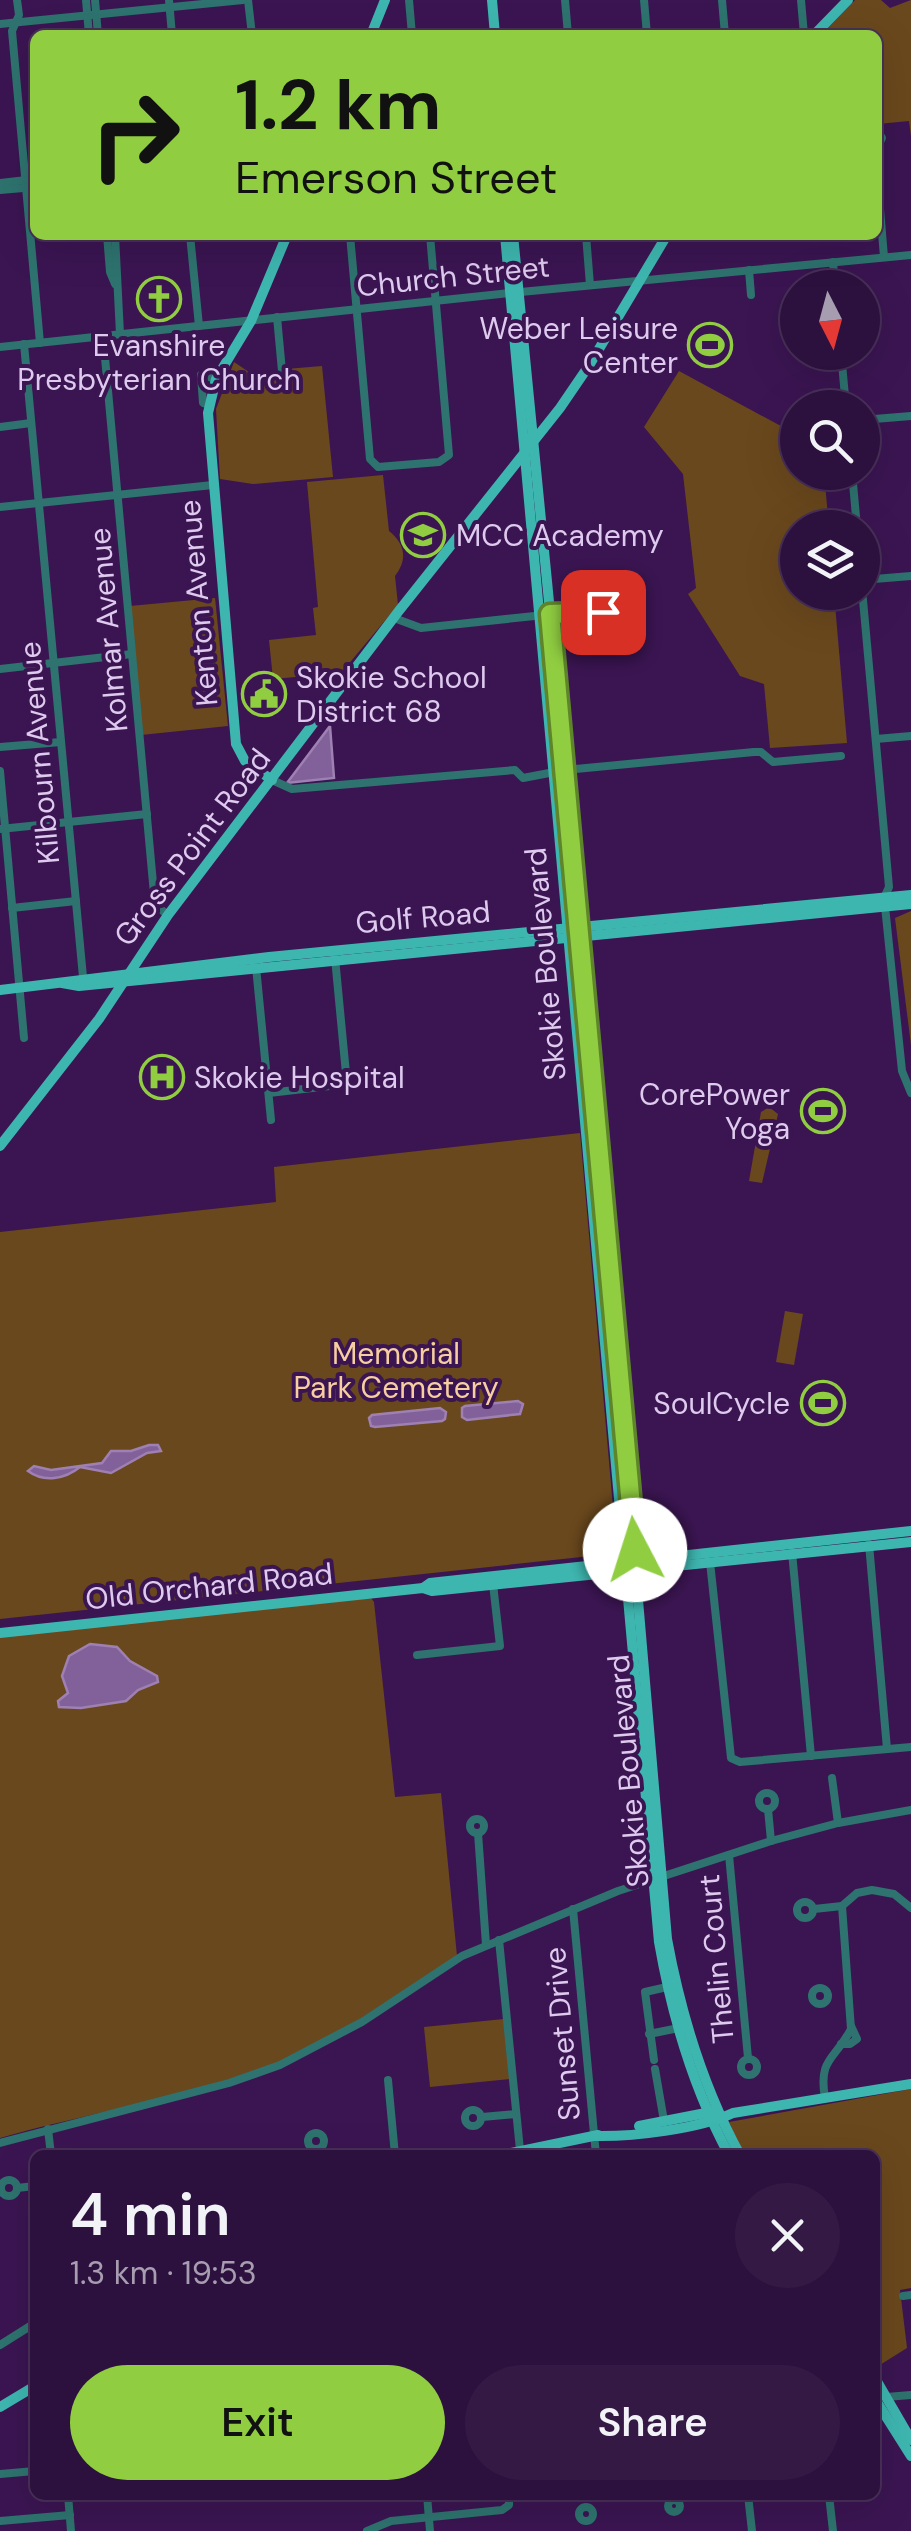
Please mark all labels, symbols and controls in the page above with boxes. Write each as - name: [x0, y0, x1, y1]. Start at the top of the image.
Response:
- text: 1.2 km: [235, 60, 441, 151]
- icon: right: [70, 70, 200, 200]
- text: Emerson Street: [235, 148, 557, 207]
- street label: Church Street: [355, 246, 551, 306]
- north arrow: [780, 270, 880, 370]
- map controls: [780, 270, 880, 610]
- church icon: Evanshire Presbyterian Church: [136, 276, 182, 322]
- place label: Weber Leisure Center: [479, 309, 678, 382]
- sports icon: Weber Leisure Center: [687, 322, 733, 368]
- place label: Evanshire Presbyterian Church: [17, 326, 301, 399]
- button: search: [780, 390, 880, 490]
- street label: Kenton Avenue: [170, 498, 226, 708]
- button: layers: [780, 510, 880, 610]
- school or university icon: MCC Academy: [400, 512, 446, 558]
- place label: MCC Academy: [456, 516, 664, 555]
- street label: Kolmar Avenue: [80, 526, 136, 734]
- pin: [561, 570, 646, 655]
- icon: arrive: [576, 585, 631, 640]
- street label: Kilbourn Avenue: [10, 640, 68, 866]
- place label: Skokie School District 68: [296, 658, 487, 731]
- public building icon: Skokie School District 68: [241, 671, 287, 717]
- street label: Gross Point Road: [105, 740, 279, 954]
- street label: Skokie Boulevard: [515, 846, 575, 1082]
- street label: Golf Road: [354, 892, 492, 942]
- hospital icon: Skokie Hospital: [139, 1054, 185, 1100]
- place label: Skokie Hospital: [194, 1058, 405, 1097]
- place label: CorePower Yoga: [639, 1075, 790, 1148]
- sports icon: CorePower Yoga: [800, 1088, 846, 1134]
- park label: Memorial Park Cemetery: [293, 1334, 499, 1407]
- sports icon: SoulCycle: [800, 1380, 846, 1426]
- place label: SoulCycle: [653, 1384, 790, 1423]
- position arrow: [583, 1498, 687, 1602]
- street label: Old Orchard Road: [83, 1554, 335, 1618]
- street label: Skokie Boulevard: [598, 1653, 658, 1889]
- street label: Thelin Court: [689, 1873, 743, 2045]
- street label: Sunset Drive: [535, 1946, 589, 2122]
- text: 4 min: [70, 2175, 231, 2254]
- button: close: [735, 2183, 840, 2288]
- text: 1.3 km · 19:53: [70, 2252, 257, 2294]
- button: Exit: [70, 2365, 445, 2480]
- button: Share: [465, 2365, 840, 2480]

